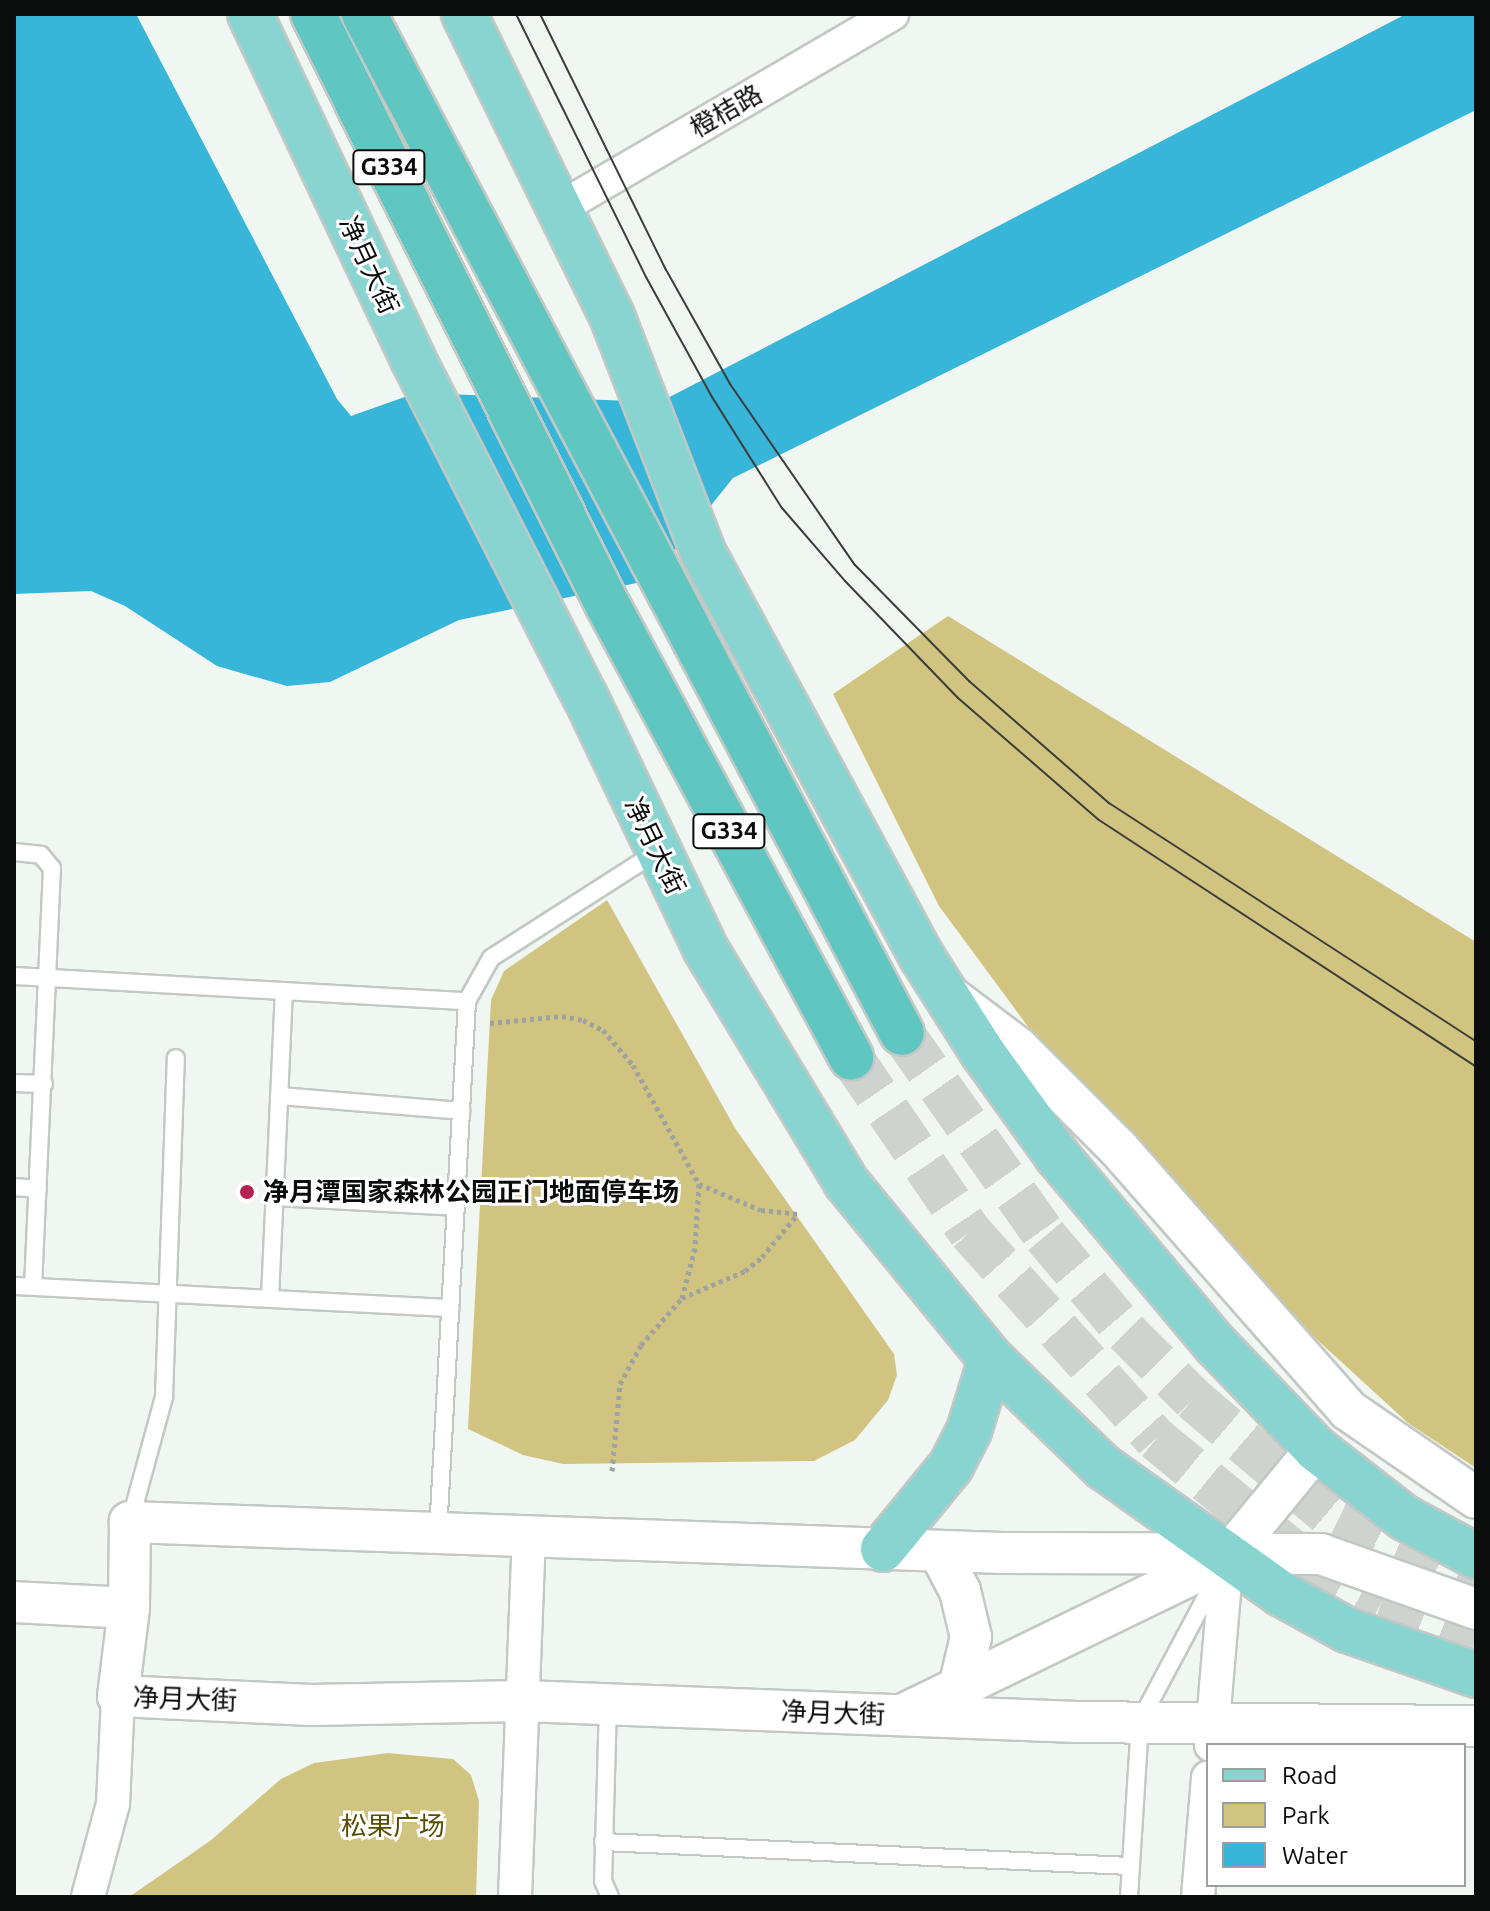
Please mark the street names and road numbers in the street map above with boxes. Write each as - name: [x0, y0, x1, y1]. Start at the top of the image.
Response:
- street label: 橙桔路: [684, 78, 768, 144]
- road number: G334: [351, 147, 427, 187]
- street label: 净月大街: [333, 211, 405, 319]
- street label: 净月大街: [618, 792, 692, 900]
- road number: G334: [691, 811, 767, 851]
- street label: 净月大街: [132, 1682, 238, 1716]
- street label: 净月大街: [780, 1696, 886, 1730]

